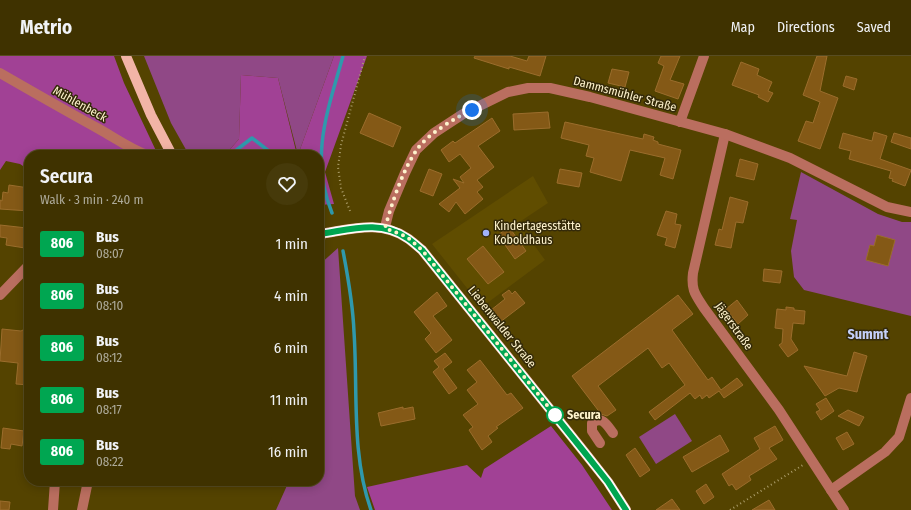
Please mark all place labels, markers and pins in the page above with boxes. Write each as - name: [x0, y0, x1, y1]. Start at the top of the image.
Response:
- place label: Kindertagesstätte Koboldhaus: [494, 219, 581, 247]
- marker: Kindertagesstätte Koboldhaus: [481, 228, 491, 238]
- marker: Secura: [546, 406, 564, 424]
- place label: Secura: [567, 408, 601, 422]

